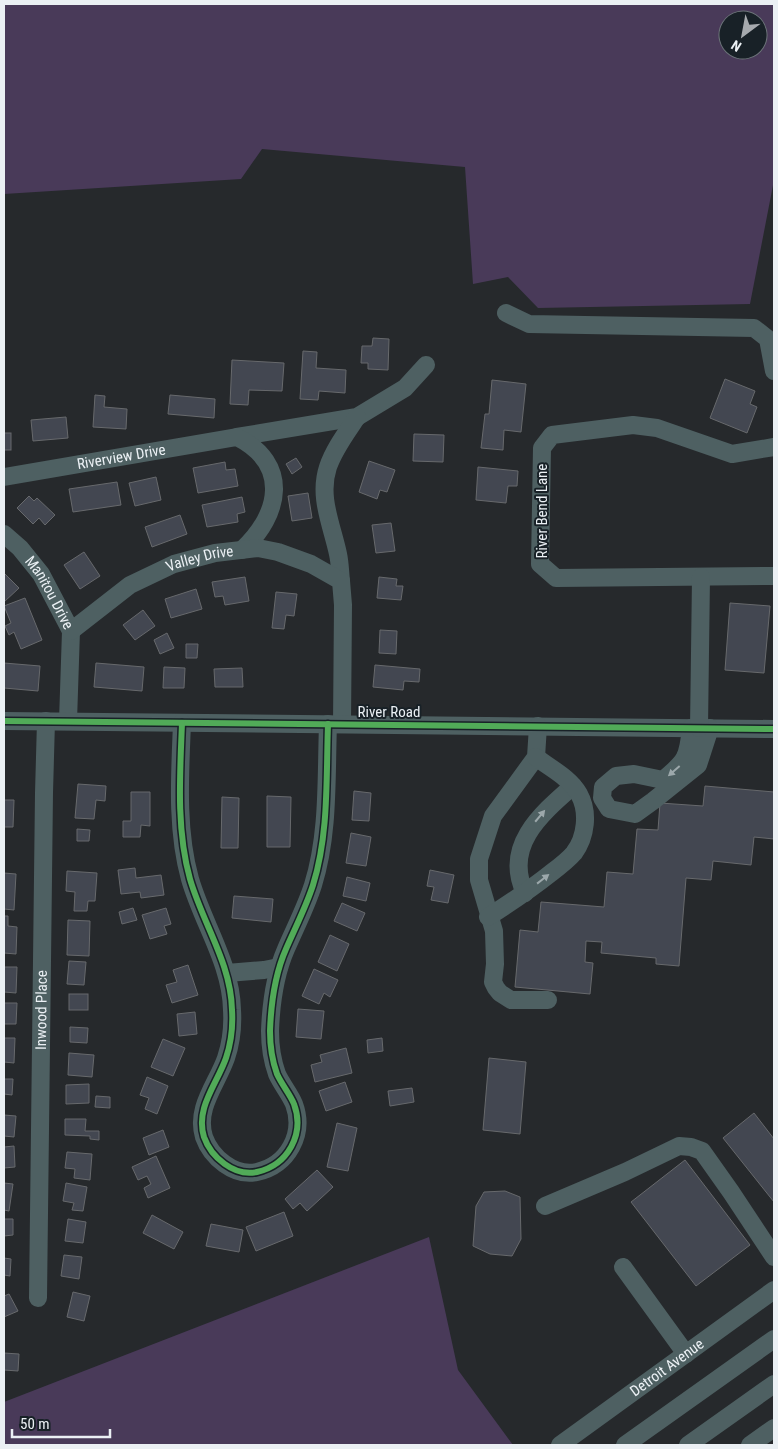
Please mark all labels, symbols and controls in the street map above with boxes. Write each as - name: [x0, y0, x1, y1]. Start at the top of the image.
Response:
- north arrow: [718, 10, 768, 60]
- text: N: [728, 37, 744, 55]
- street label: Riverview Drive: [76, 440, 167, 473]
- street label: River Bend Lane: [533, 464, 551, 558]
- street label: Valley Drive: [163, 542, 234, 576]
- street label: Manitou Drive: [21, 552, 77, 632]
- street label: River Road: [358, 703, 420, 721]
- one-way arrow: [668, 765, 680, 777]
- one-way arrow: [534, 811, 546, 823]
- one-way arrow: [536, 874, 549, 885]
- street label: Inwood Place: [32, 970, 51, 1050]
- street label: Detroit Avenue: [627, 1335, 707, 1400]
- scale bar: [12, 1406, 110, 1438]
- text: 50 m: [20, 1415, 50, 1433]

